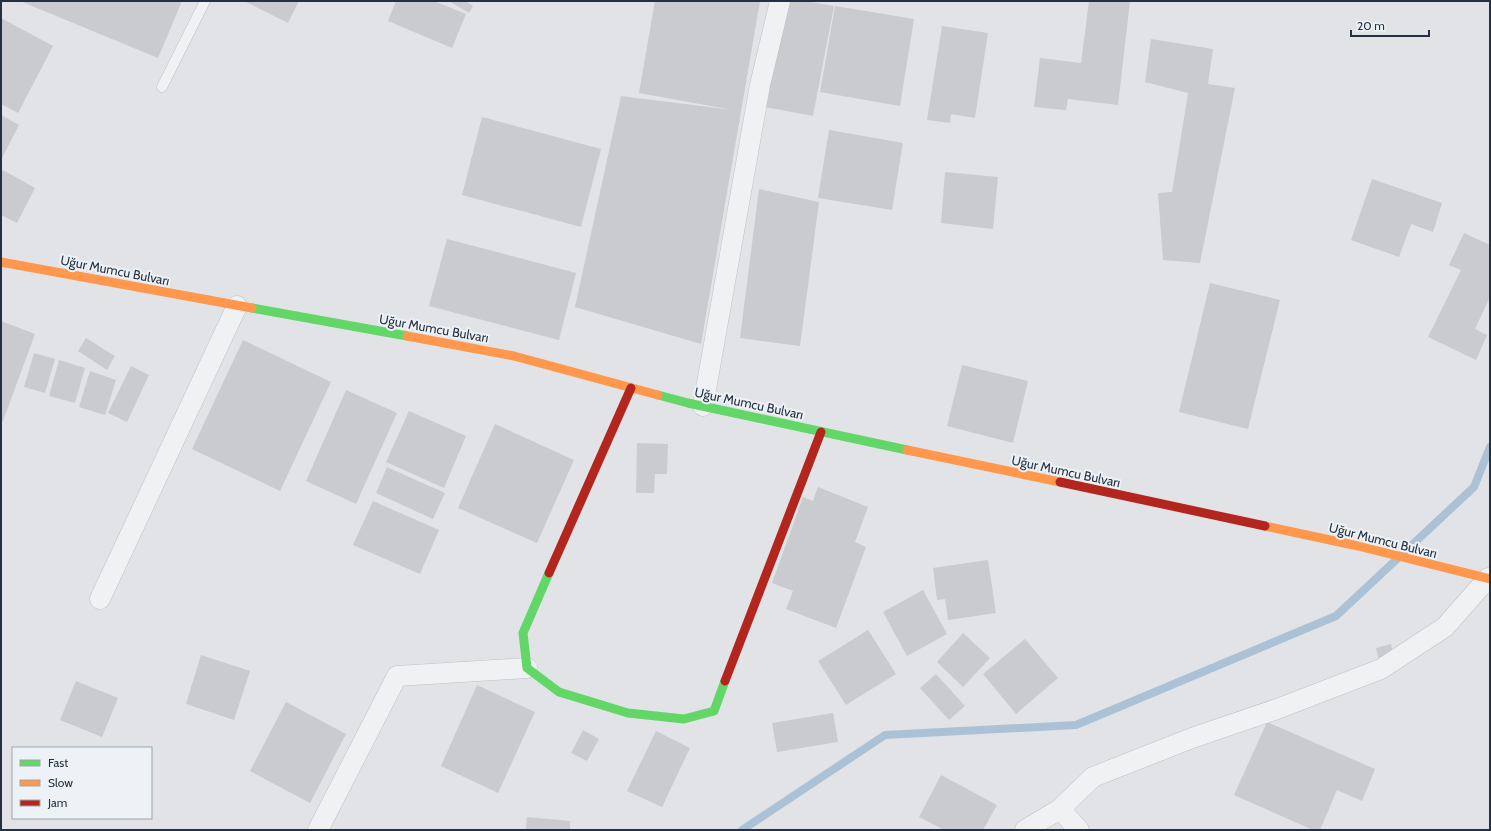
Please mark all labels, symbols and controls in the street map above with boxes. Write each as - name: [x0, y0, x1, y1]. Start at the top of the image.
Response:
- scale bar: [1351, 12, 1429, 38]
- text: 20 m: [1357, 18, 1385, 33]
- street label: Uğur Mumcu Bulvarı: [59, 252, 171, 288]
- street label: Uğur Mumcu Bulvarı: [378, 310, 490, 346]
- street label: Uğur Mumcu Bulvarı: [693, 384, 805, 422]
- street label: Uğur Mumcu Bulvarı: [1010, 452, 1122, 490]
- street label: Uğur Mumcu Bulvarı: [1327, 519, 1439, 561]
- legend: [12, 747, 152, 819]
- text: Fast: [48, 755, 68, 770]
- text: Slow: [48, 775, 73, 790]
- text: Jam: [47, 795, 67, 810]

